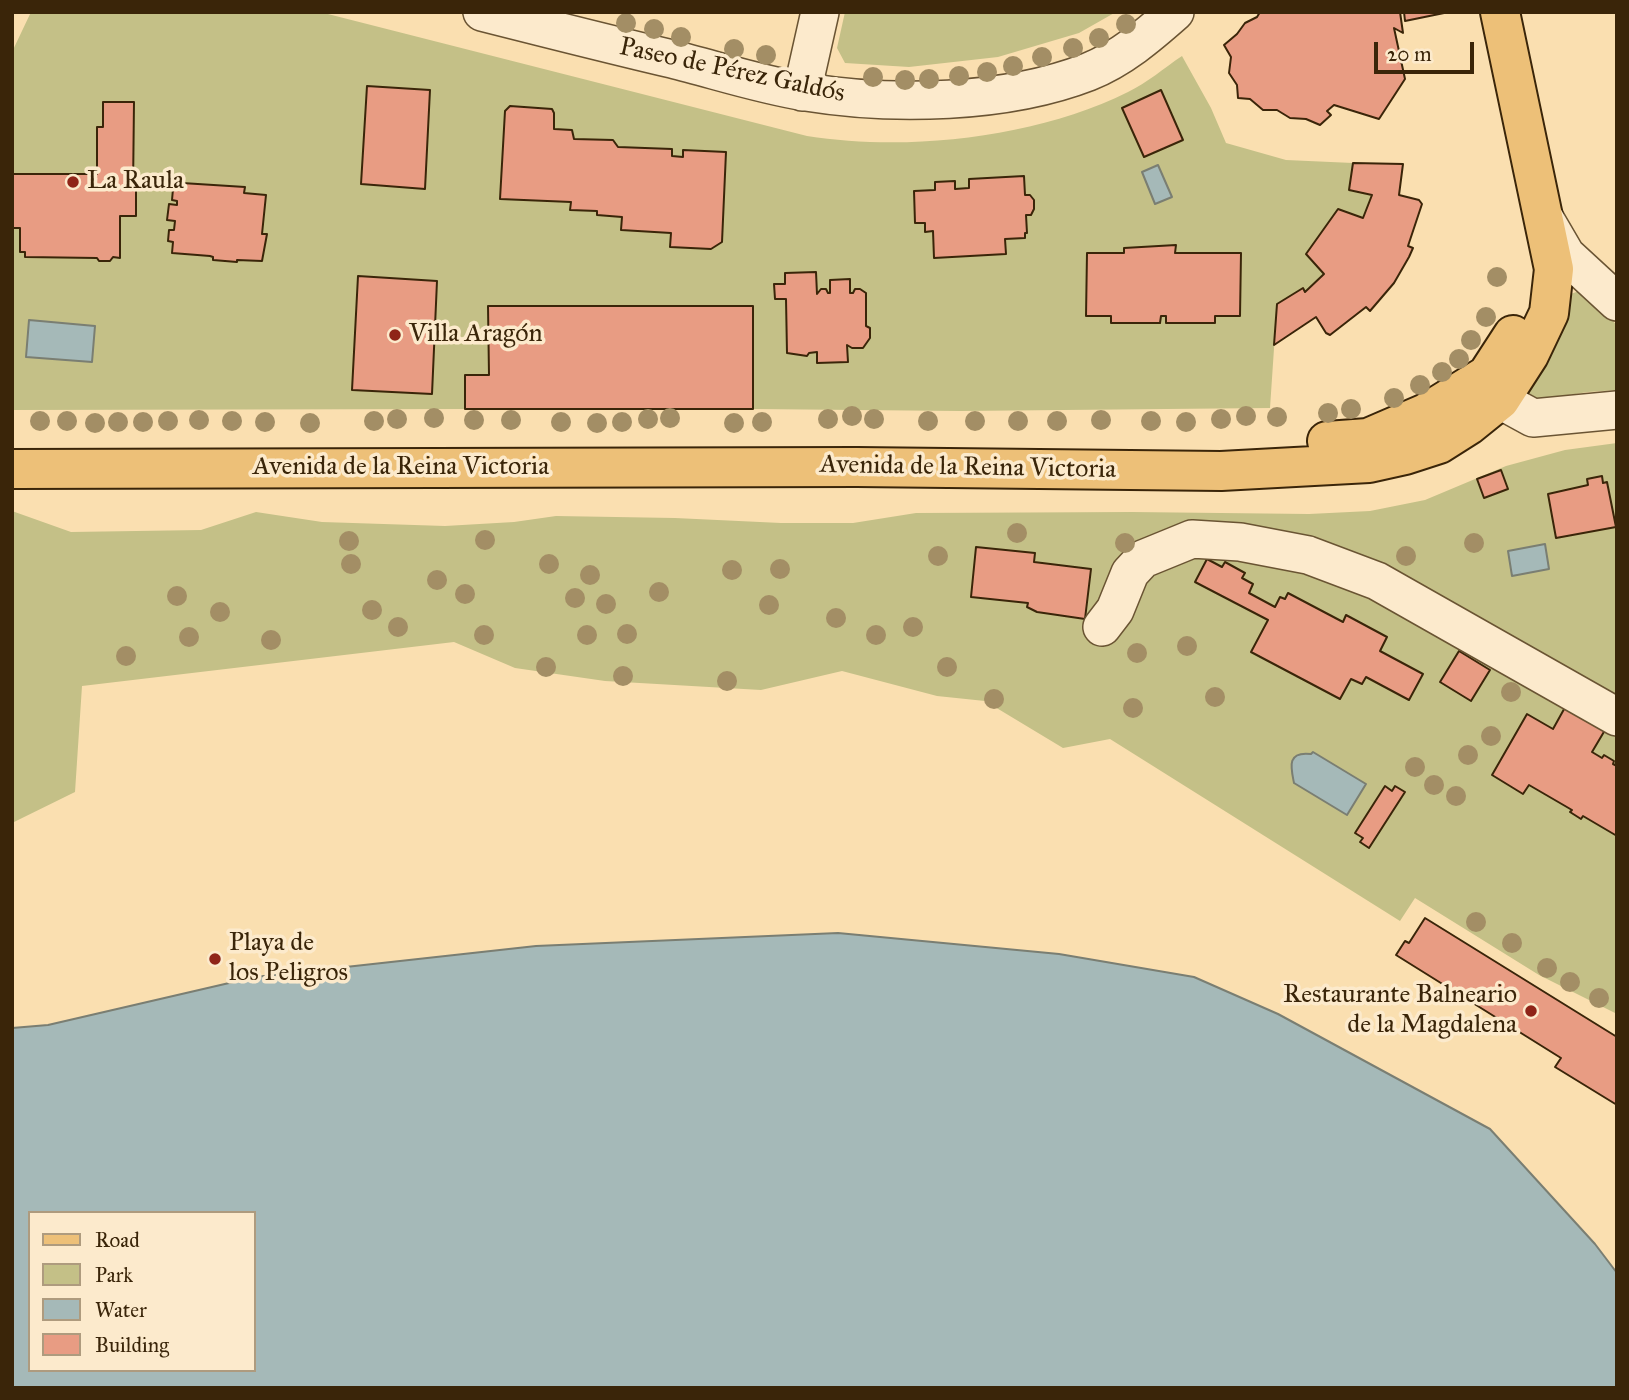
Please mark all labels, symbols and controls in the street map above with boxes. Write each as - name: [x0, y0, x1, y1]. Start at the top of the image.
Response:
- scale bar: [1377, 28, 1477, 72]
- street label: Paseo de Pérez Galdós: [616, 32, 848, 110]
- text: 20 m: [1387, 41, 1432, 67]
- place label: La Raula: [87, 166, 184, 198]
- marker: La Raula: [65, 174, 81, 190]
- place label: Villa Aragón: [409, 319, 543, 351]
- marker: Villa Aragón: [387, 327, 403, 343]
- street label: Avenida de la Reina Victoria: [820, 450, 1116, 486]
- street label: Avenida de la Reina Victoria: [253, 452, 549, 484]
- place label: Playa de los Peligros: [229, 928, 348, 990]
- marker: Playa de los Peligros: [207, 951, 223, 967]
- place label: Restaurante Balneario de la Magdalena: [1283, 980, 1517, 1042]
- marker: Restaurante Balneario de la Magdalena: [1523, 1003, 1539, 1019]
- legend: [28, 1211, 256, 1372]
- text: Road: [95, 1227, 140, 1253]
- text: Park: [95, 1262, 133, 1288]
- text: Water: [95, 1297, 147, 1323]
- text: Building: [95, 1332, 169, 1358]

